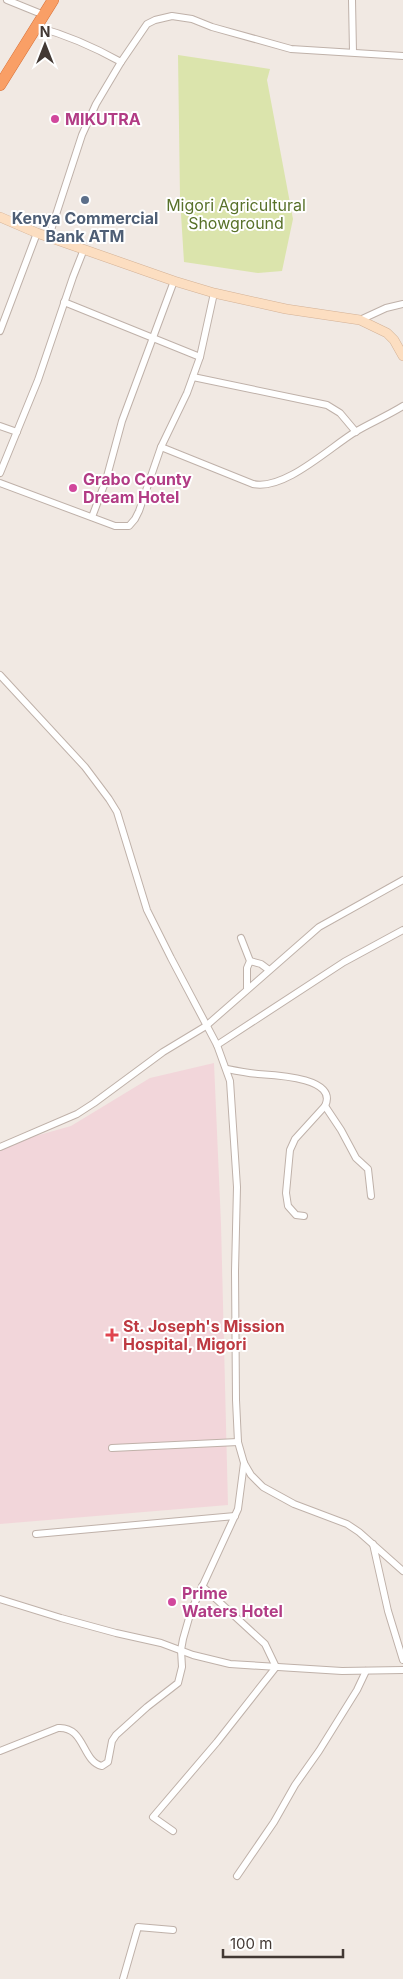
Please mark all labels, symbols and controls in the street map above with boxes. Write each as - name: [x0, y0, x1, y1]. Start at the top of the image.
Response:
- north arrow: [20, 20, 70, 70]
- text: N: [40, 23, 50, 40]
- place label: MIKUTRA: [65, 109, 141, 129]
- marker: MIKUTRA: [49, 113, 61, 125]
- marker: Kenya Commercial Bank ATM: [79, 194, 91, 206]
- park label: Migori Agricultural Showground: [166, 195, 306, 233]
- place label: Kenya Commercial Bank ATM: [12, 208, 158, 246]
- place label: Grabo County Dream Hotel: [83, 469, 192, 507]
- marker: Grabo County Dream Hotel: [67, 482, 79, 494]
- place label: St. Joseph's Mission Hospital, Migori: [123, 1316, 285, 1354]
- marker: St. Joseph's Mission Hospital, Migori: [105, 1328, 119, 1342]
- place label: Prime Waters Hotel: [182, 1583, 283, 1621]
- marker: Prime Waters Hotel: [166, 1596, 178, 1608]
- scale bar: [223, 1926, 343, 1958]
- text: 100 m: [230, 1934, 272, 1953]

